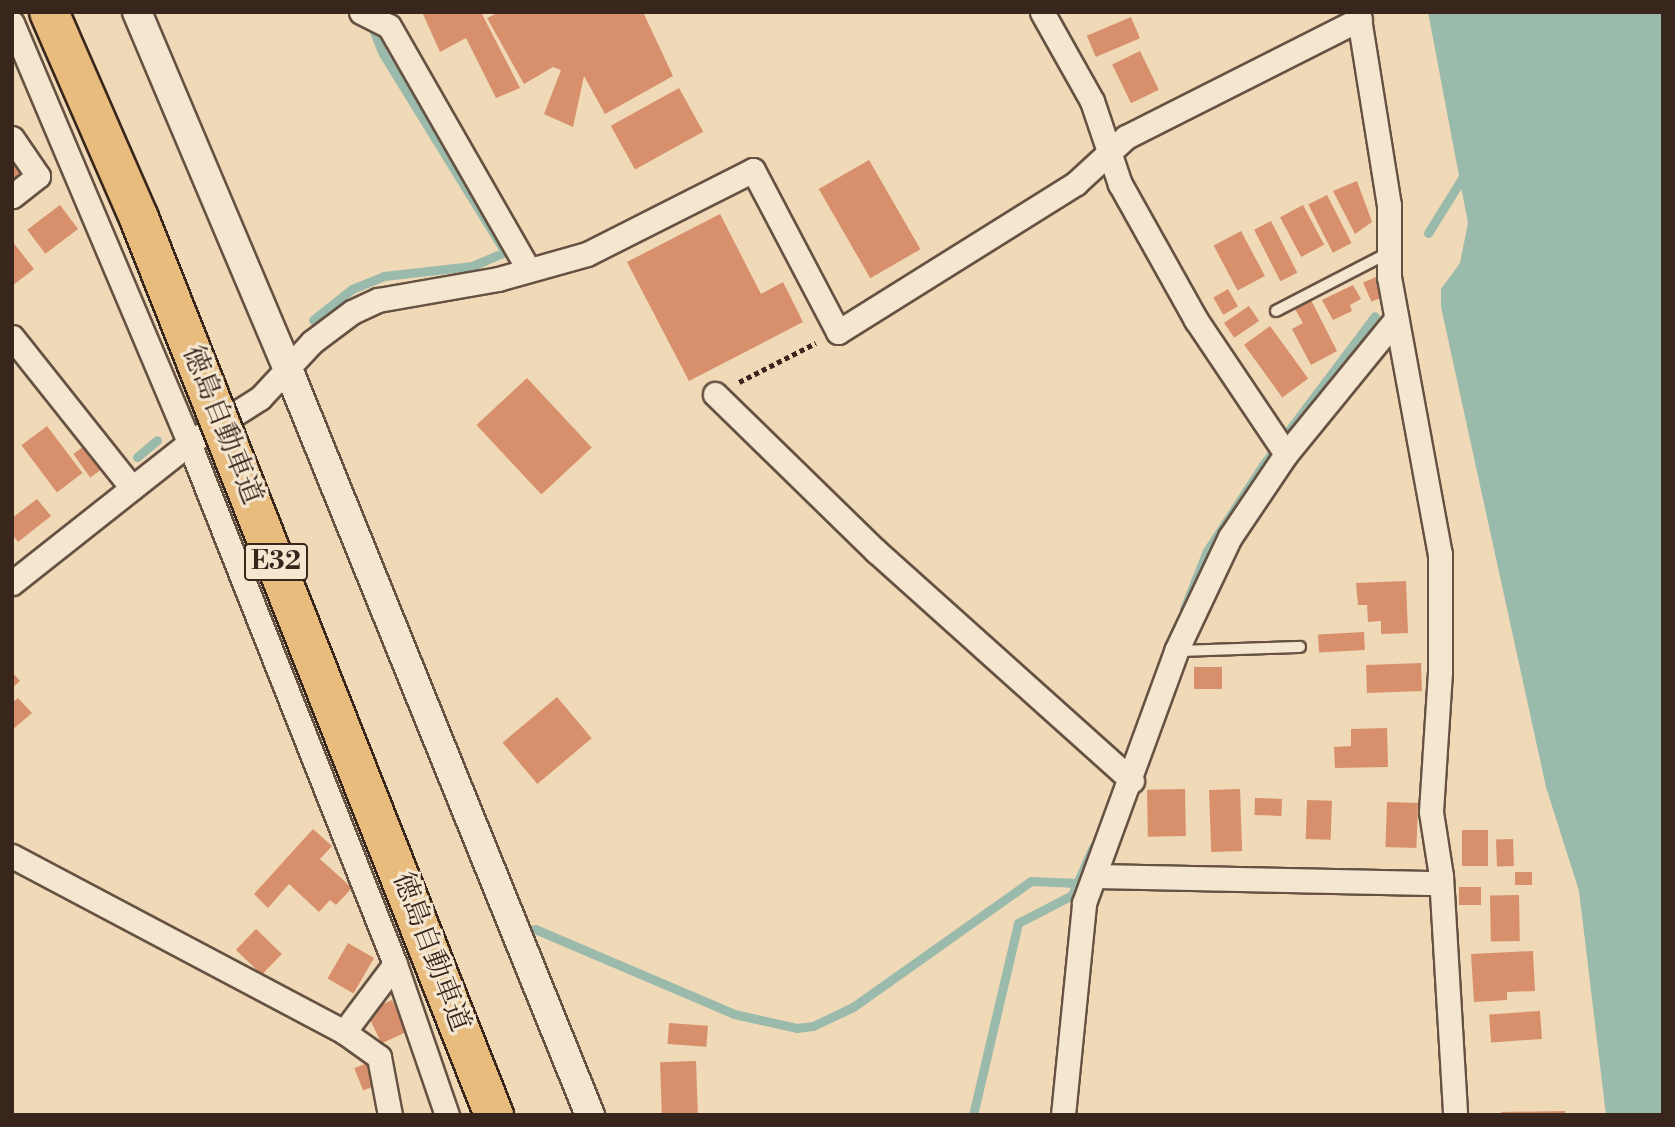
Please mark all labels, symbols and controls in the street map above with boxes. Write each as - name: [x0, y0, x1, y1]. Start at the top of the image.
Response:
- street label: 徳島自動車道: [175, 341, 269, 509]
- road number: E32: [243, 540, 309, 584]
- street label: 徳島自動車道: [385, 868, 477, 1036]

